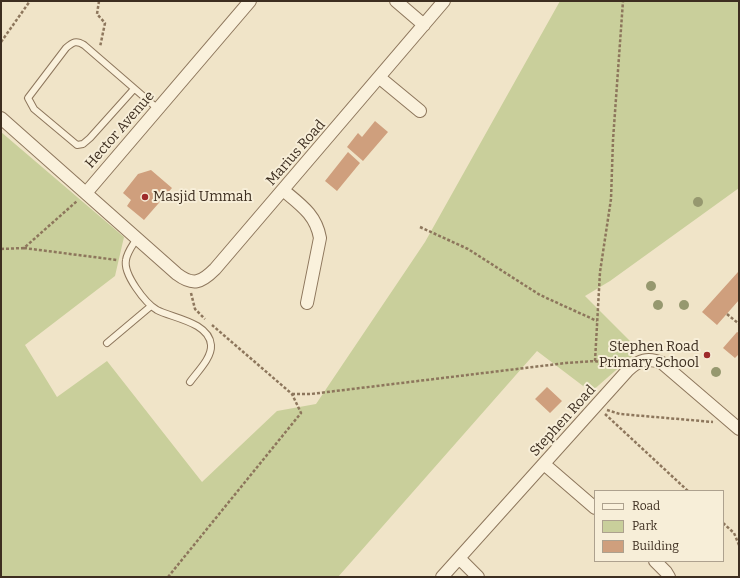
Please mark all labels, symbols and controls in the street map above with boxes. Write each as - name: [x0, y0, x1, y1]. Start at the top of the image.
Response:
- street label: Hector Avenue: [82, 88, 158, 172]
- street label: Marius Road: [263, 117, 329, 189]
- place label: Masjid Ummah: [153, 189, 252, 205]
- marker: Masjid Ummah: [140, 192, 150, 202]
- place label: Stephen Road Primary School: [599, 339, 699, 372]
- marker: Stephen Road Primary School: [702, 350, 712, 360]
- street label: Stephen Road: [527, 382, 599, 460]
- legend: [594, 490, 724, 562]
- text: Road: [632, 499, 660, 513]
- text: Park: [632, 519, 657, 533]
- text: Building: [632, 539, 679, 553]

